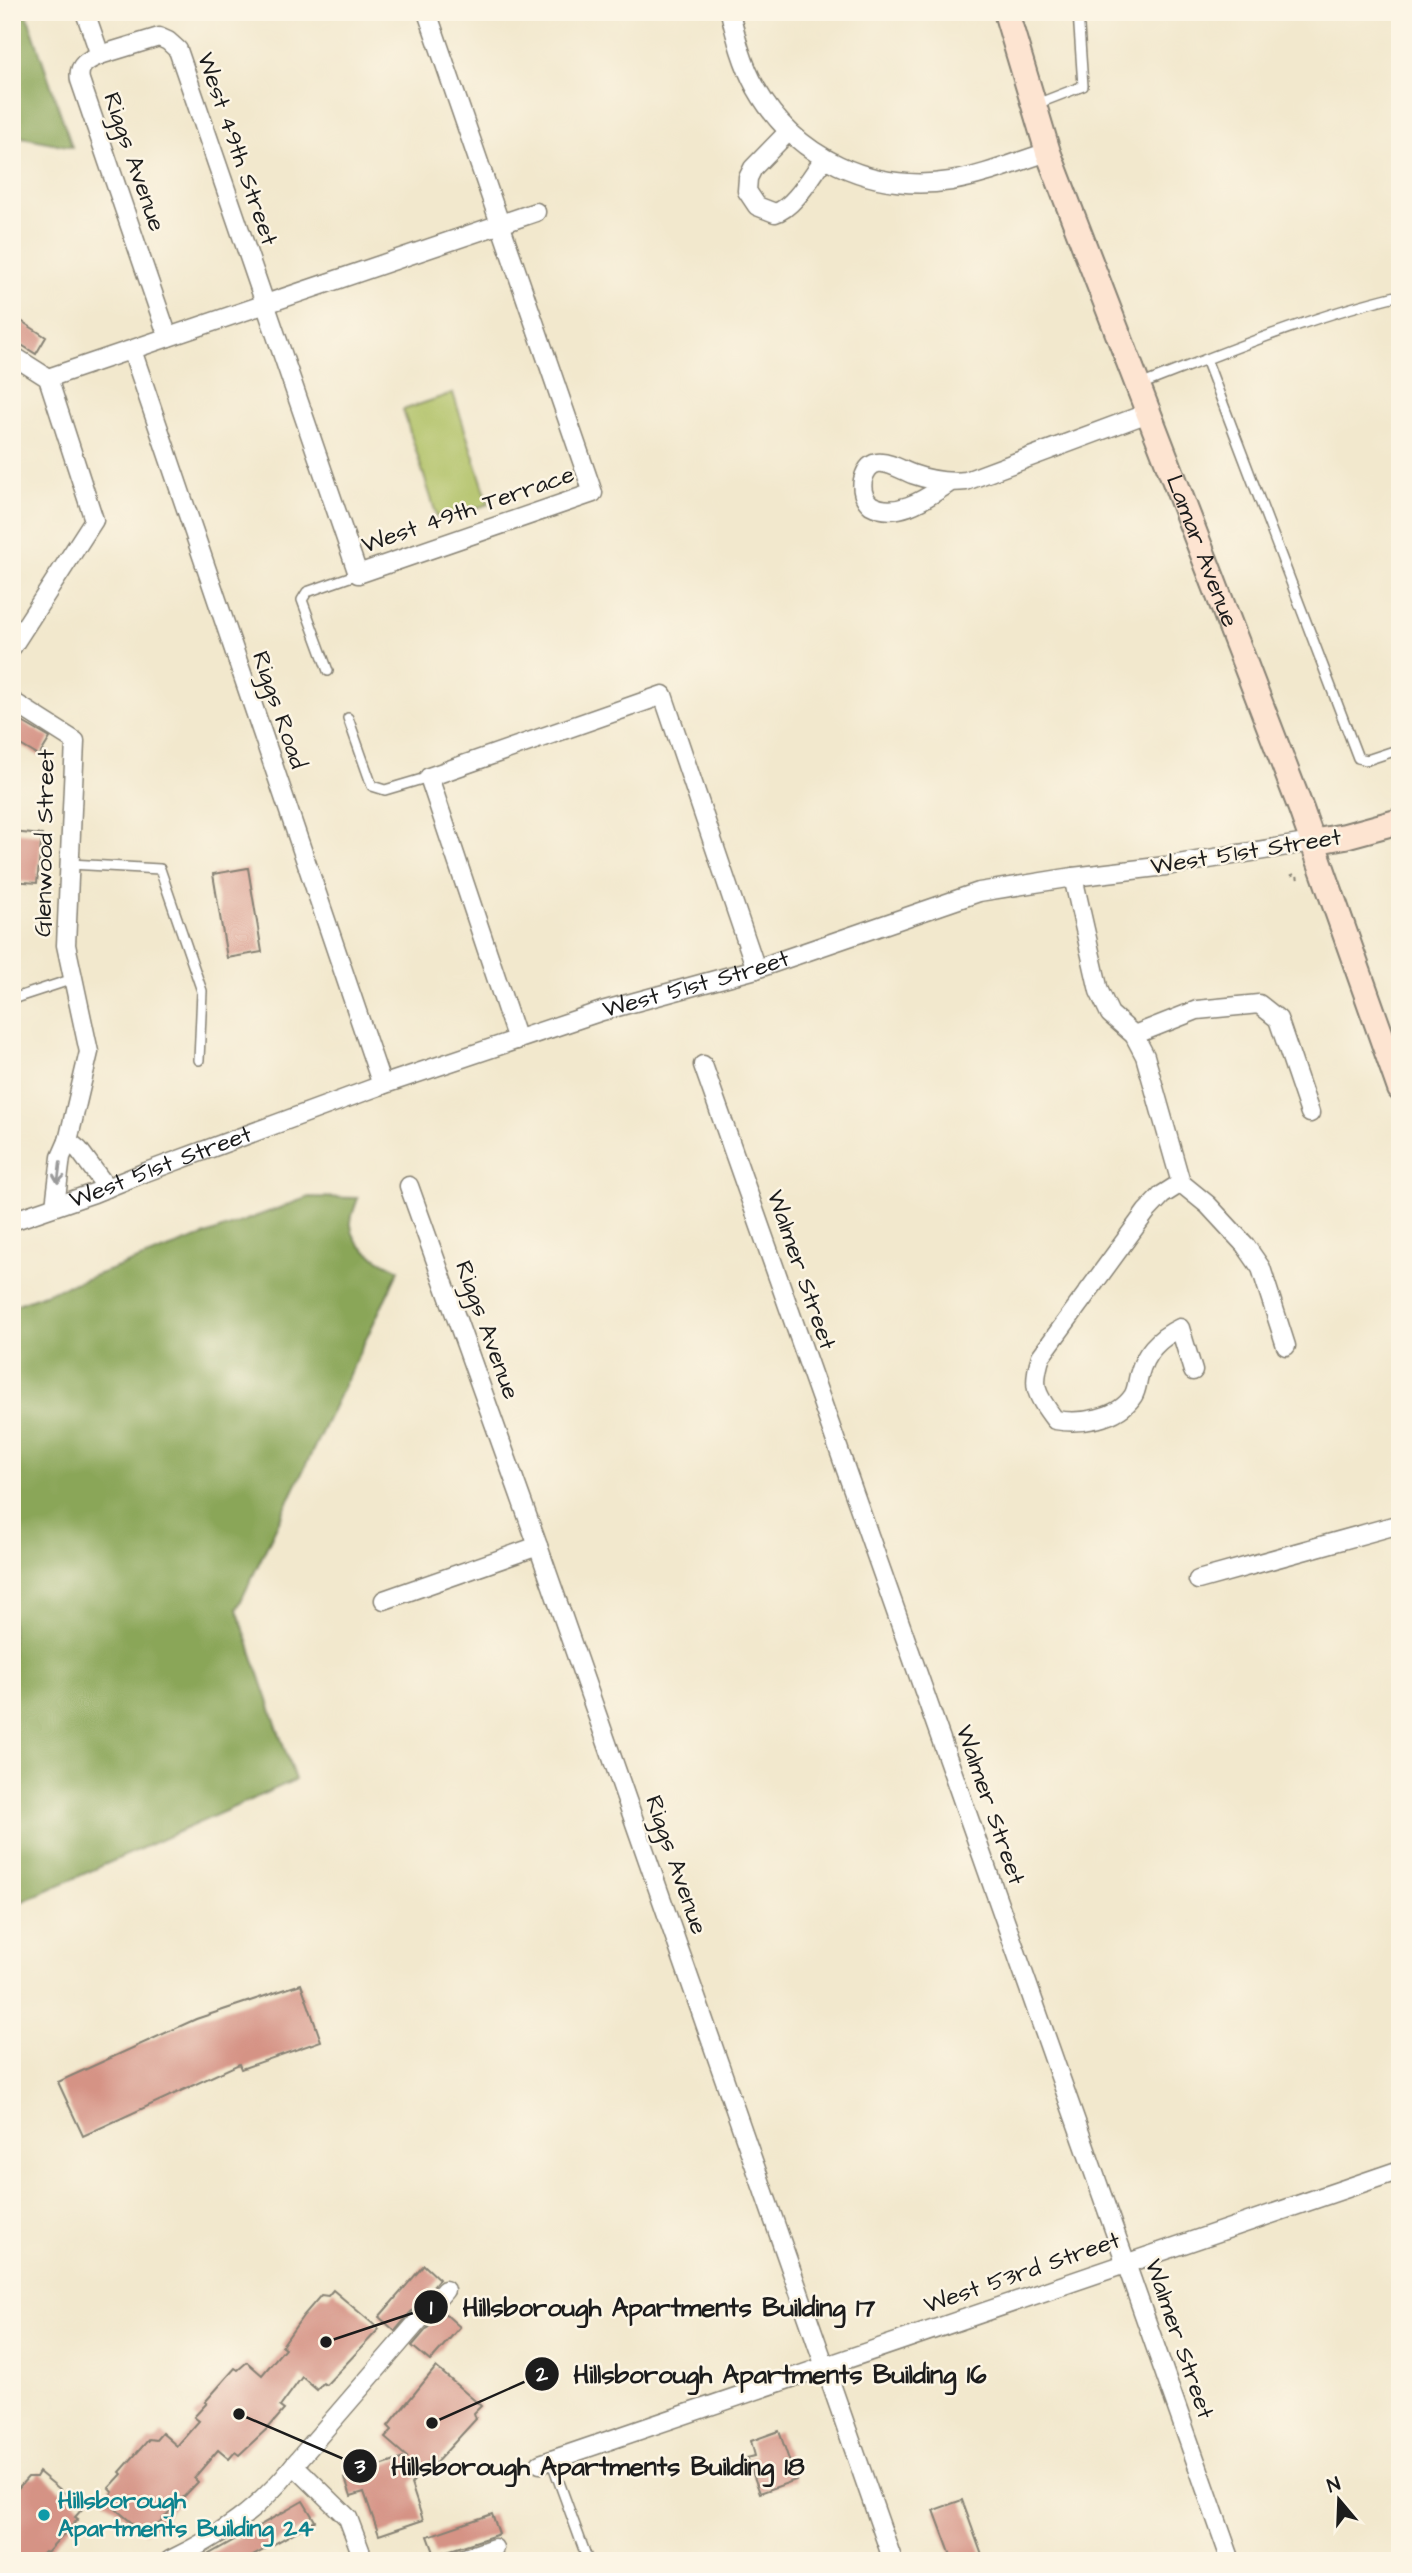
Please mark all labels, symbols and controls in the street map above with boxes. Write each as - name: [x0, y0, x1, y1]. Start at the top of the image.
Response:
- street label: West 49th Street: [188, 48, 286, 250]
- street label: Riggs Avenue: [93, 88, 174, 236]
- street label: West 49th Terrace: [357, 458, 579, 562]
- street label: Lamar Avenue: [1157, 470, 1246, 632]
- street label: Riggs Road: [242, 647, 315, 774]
- street label: Glenwood Street: [26, 749, 64, 937]
- street label: West 51st Street: [1148, 820, 1344, 884]
- street label: West 51st Street: [599, 942, 794, 1027]
- street label: West 51st Street: [65, 1117, 257, 1217]
- one-way arrow: [52, 1161, 65, 1183]
- street label: Walmer Street: [758, 1185, 844, 1355]
- street label: Riggs Avenue: [445, 1256, 528, 1404]
- street label: Walmer Street: [947, 1720, 1033, 1890]
- street label: Riggs Avenue: [635, 1791, 716, 1939]
- street label: West 53rd Street: [919, 2223, 1125, 2322]
- street label: Walmer Street: [1136, 2254, 1222, 2424]
- callout: Hillsborough Apartments Building 17: [413, 2283, 889, 2330]
- text: Hillsborough Apartments Building 17: [463, 2290, 875, 2329]
- text: 1: [430, 2293, 433, 2322]
- callout: Hillsborough Apartments Building 16: [524, 2350, 1000, 2397]
- text: Hillsborough Apartments Building 16: [574, 2357, 987, 2396]
- text: 2: [535, 2360, 549, 2389]
- callout: Hillsborough Apartments Building 18: [342, 2442, 819, 2489]
- text: Hillsborough Apartments Building 18: [391, 2449, 805, 2488]
- text: 3: [354, 2452, 366, 2481]
- north arrow: [1304, 2464, 1374, 2534]
- text: N: [1324, 2471, 1344, 2500]
- place label: Hillsborough Apartments Building 24: [58, 2484, 314, 2547]
- marker: Hillsborough Apartments Building 24: [36, 2507, 52, 2523]

